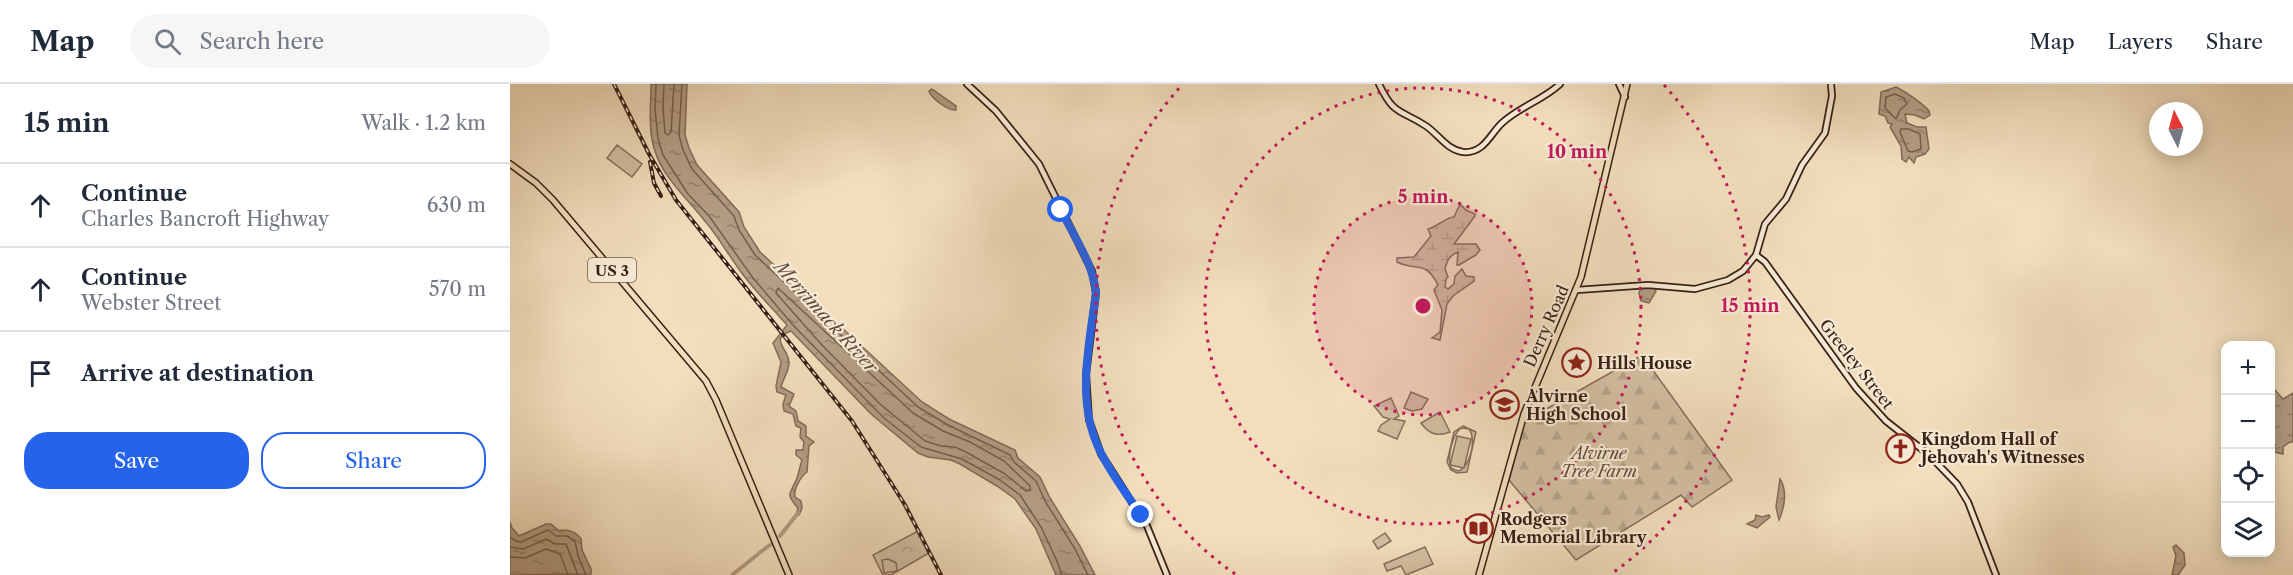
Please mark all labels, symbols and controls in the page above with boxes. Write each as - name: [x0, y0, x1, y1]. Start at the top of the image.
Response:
- search box: [130, 14, 550, 68]
- text: Map: [30, 24, 94, 58]
- icon: search: [151, 25, 184, 58]
- text: Search here: [199, 28, 324, 55]
- text: Map: [2030, 29, 2075, 54]
- text: Layers: [2108, 29, 2173, 54]
- text: Share: [2206, 29, 2263, 54]
- north arrow: [2149, 102, 2203, 156]
- text: 15 min: [24, 107, 110, 139]
- text: Walk · 1.2 km: [361, 111, 486, 135]
- text: 10 min: [1547, 141, 1608, 163]
- text: Continue: [81, 180, 187, 207]
- text: 5 min: [1397, 186, 1449, 208]
- icon: ahead: [24, 189, 57, 222]
- text: 630 m: [427, 193, 486, 217]
- route start: [1047, 196, 1073, 222]
- text: Charles Bancroft Highway: [81, 207, 329, 231]
- water label: Merrimack River: [769, 255, 883, 379]
- road number: US 3: [588, 258, 636, 282]
- text: Continue: [81, 264, 187, 291]
- icon: ahead: [24, 273, 57, 306]
- text: 570 m: [429, 277, 486, 301]
- street label: Derry Road: [1519, 282, 1573, 370]
- text: Webster Street: [81, 291, 221, 315]
- text: 15 min: [1720, 295, 1780, 317]
- centre of rings: [1413, 296, 1433, 316]
- street label: Greeley Street: [1816, 315, 1899, 413]
- map controls: [2221, 341, 2275, 557]
- button: +: [2221, 341, 2275, 395]
- place icon: Hills House: [1560, 347, 1592, 379]
- place label: Hills House: [1597, 353, 1692, 373]
- icon: arrive: [24, 357, 57, 390]
- text: Arrive at destination: [81, 360, 314, 387]
- place label: Alvirne High School: [1525, 386, 1627, 424]
- school or university icon: Alvirne High School: [1489, 389, 1521, 421]
- button: −: [2221, 395, 2275, 449]
- place label: Kingdom Hall of Jehovah's Witnesses: [1918, 429, 2085, 467]
- button: Save: [24, 432, 249, 489]
- button: Share: [261, 432, 486, 489]
- church icon: Kingdom Hall of Jehovah's Witnesses: [1884, 432, 1916, 464]
- park label: Alvirne Tree Farm: [1561, 443, 1637, 481]
- button: locate: [2221, 449, 2275, 503]
- route end: [1127, 501, 1153, 527]
- button: layers: [2221, 503, 2275, 557]
- place label: Rodgers Memorial Library: [1500, 509, 1648, 547]
- library icon: Rodgers Memorial Library: [1463, 512, 1495, 544]

